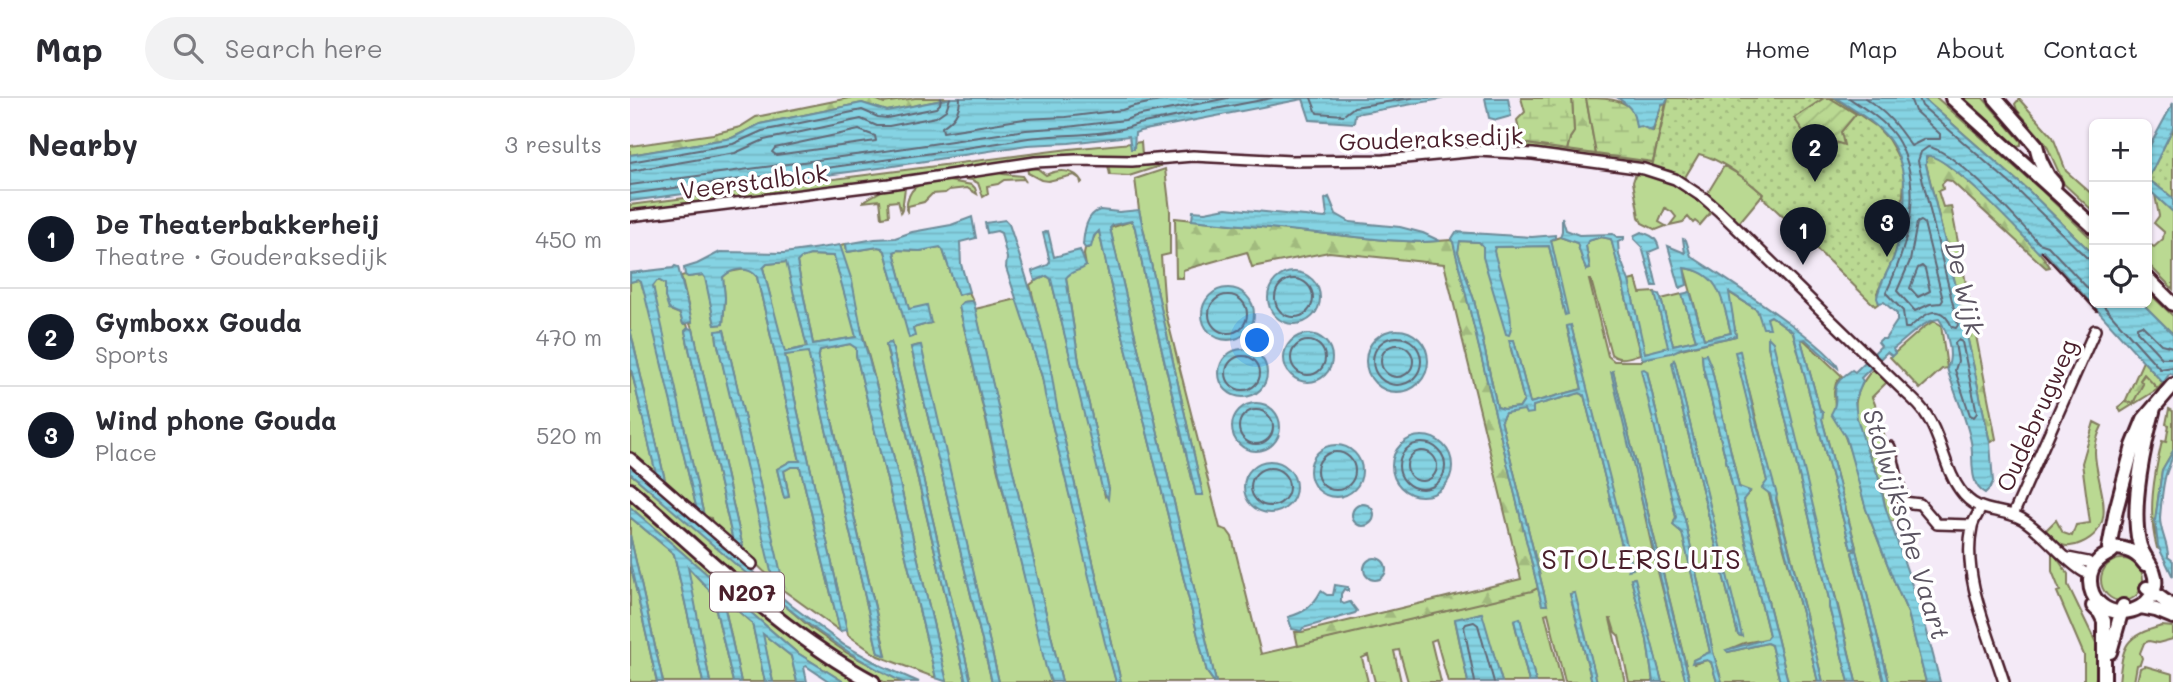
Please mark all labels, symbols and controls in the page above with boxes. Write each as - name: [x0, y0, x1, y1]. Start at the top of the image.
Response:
- search box: [145, 17, 635, 80]
- text: Map: [35, 27, 103, 70]
- icon: search: [169, 29, 207, 67]
- text: Search here: [225, 31, 383, 65]
- text: Home: [1745, 33, 1810, 64]
- text: Map: [1848, 33, 1897, 64]
- text: About: [1935, 33, 2005, 64]
- text: Contact: [2043, 33, 2138, 64]
- street label: Gouderaksedijk: [1338, 119, 1524, 157]
- map controls: [2089, 119, 2152, 308]
- button: +: [2089, 119, 2152, 182]
- text: Nearby: [28, 124, 138, 164]
- pin: 2: [1792, 124, 1838, 182]
- text: 3 results: [505, 129, 602, 159]
- street label: Veerstalblok: [678, 157, 830, 205]
- button: −: [2089, 182, 2152, 245]
- pin: 3: [1864, 199, 1910, 257]
- text: De Theaterbakkerheij: [95, 207, 380, 241]
- pin: 1: [1780, 207, 1826, 265]
- text: 1: [46, 224, 56, 254]
- text: 450 m: [535, 224, 602, 254]
- water label: De Wijk: [1938, 238, 1993, 340]
- text: Theatre · Gouderaksedijk: [95, 241, 387, 271]
- button: locate: [2089, 245, 2152, 308]
- text: Gymboxx Gouda: [95, 305, 302, 339]
- text: 2: [45, 322, 57, 352]
- text: 470 m: [536, 322, 602, 352]
- your location: [1240, 323, 1274, 357]
- street label: Oudebrugweg: [1988, 334, 2084, 496]
- text: Sports: [95, 339, 169, 369]
- text: Wind phone Gouda: [95, 403, 337, 437]
- water label: Stolwijksche Vaart: [1856, 404, 1958, 644]
- text: 3: [44, 420, 58, 450]
- text: 520 m: [536, 420, 602, 450]
- text: Place: [95, 437, 157, 467]
- district label: STOLERSLUIS: [1541, 540, 1743, 576]
- road number: N207: [710, 572, 784, 612]

